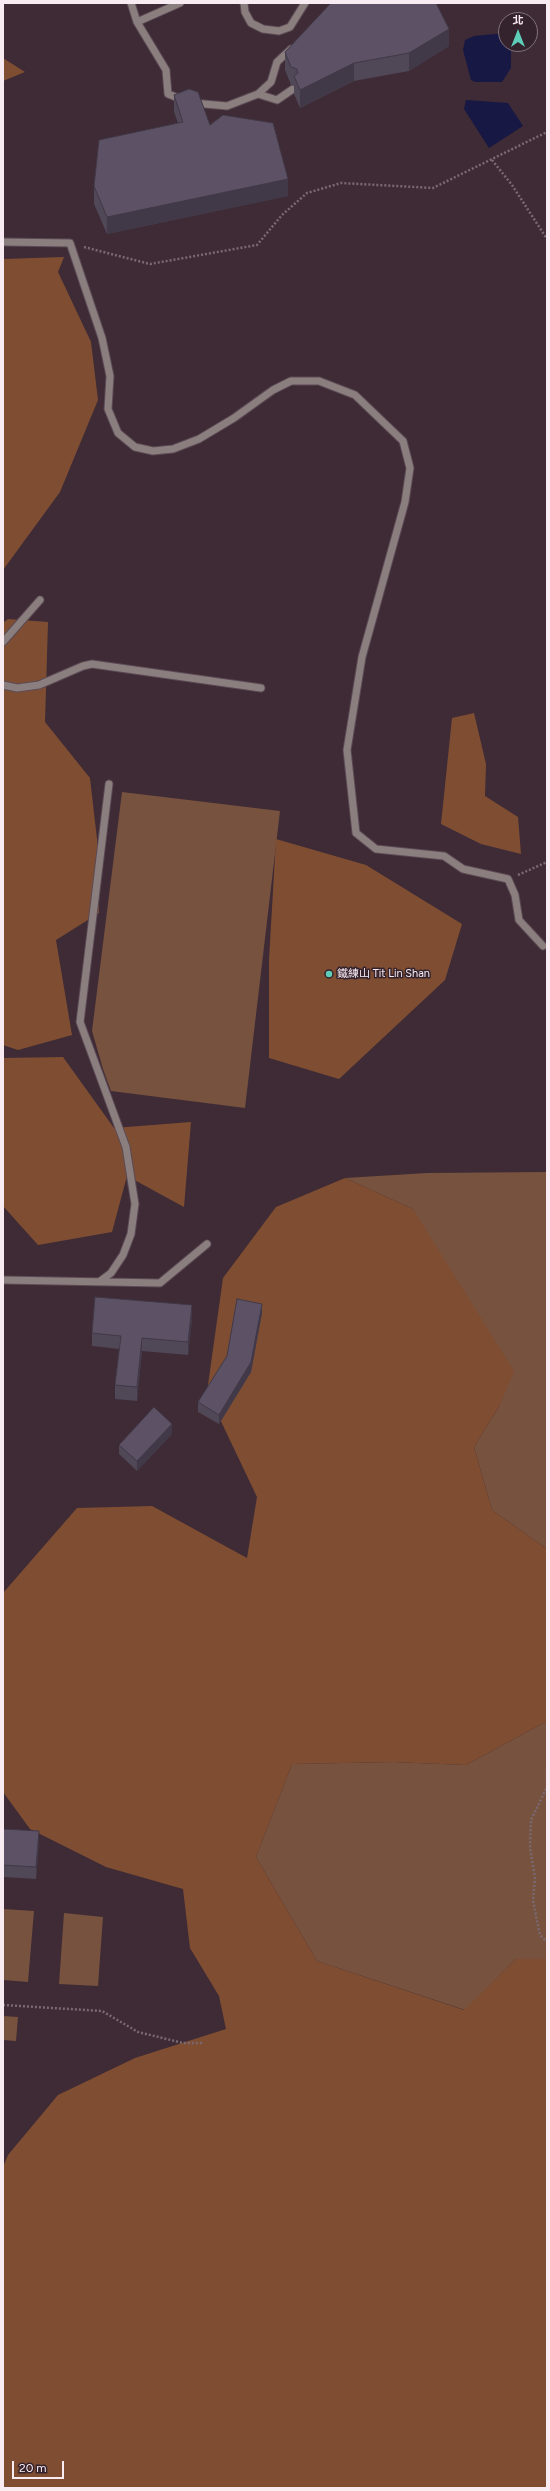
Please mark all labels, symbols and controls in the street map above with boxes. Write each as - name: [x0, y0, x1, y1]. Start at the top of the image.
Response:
- north arrow: [498, 12, 538, 52]
- text: 北: [513, 14, 524, 27]
- place label: 鐵練山 Tit Lin Shan: [337, 967, 430, 981]
- marker: 鐵練山 Tit Lin Shan: [324, 969, 334, 979]
- scale bar: [14, 2453, 66, 2479]
- text: 20 m: [19, 2461, 47, 2475]

